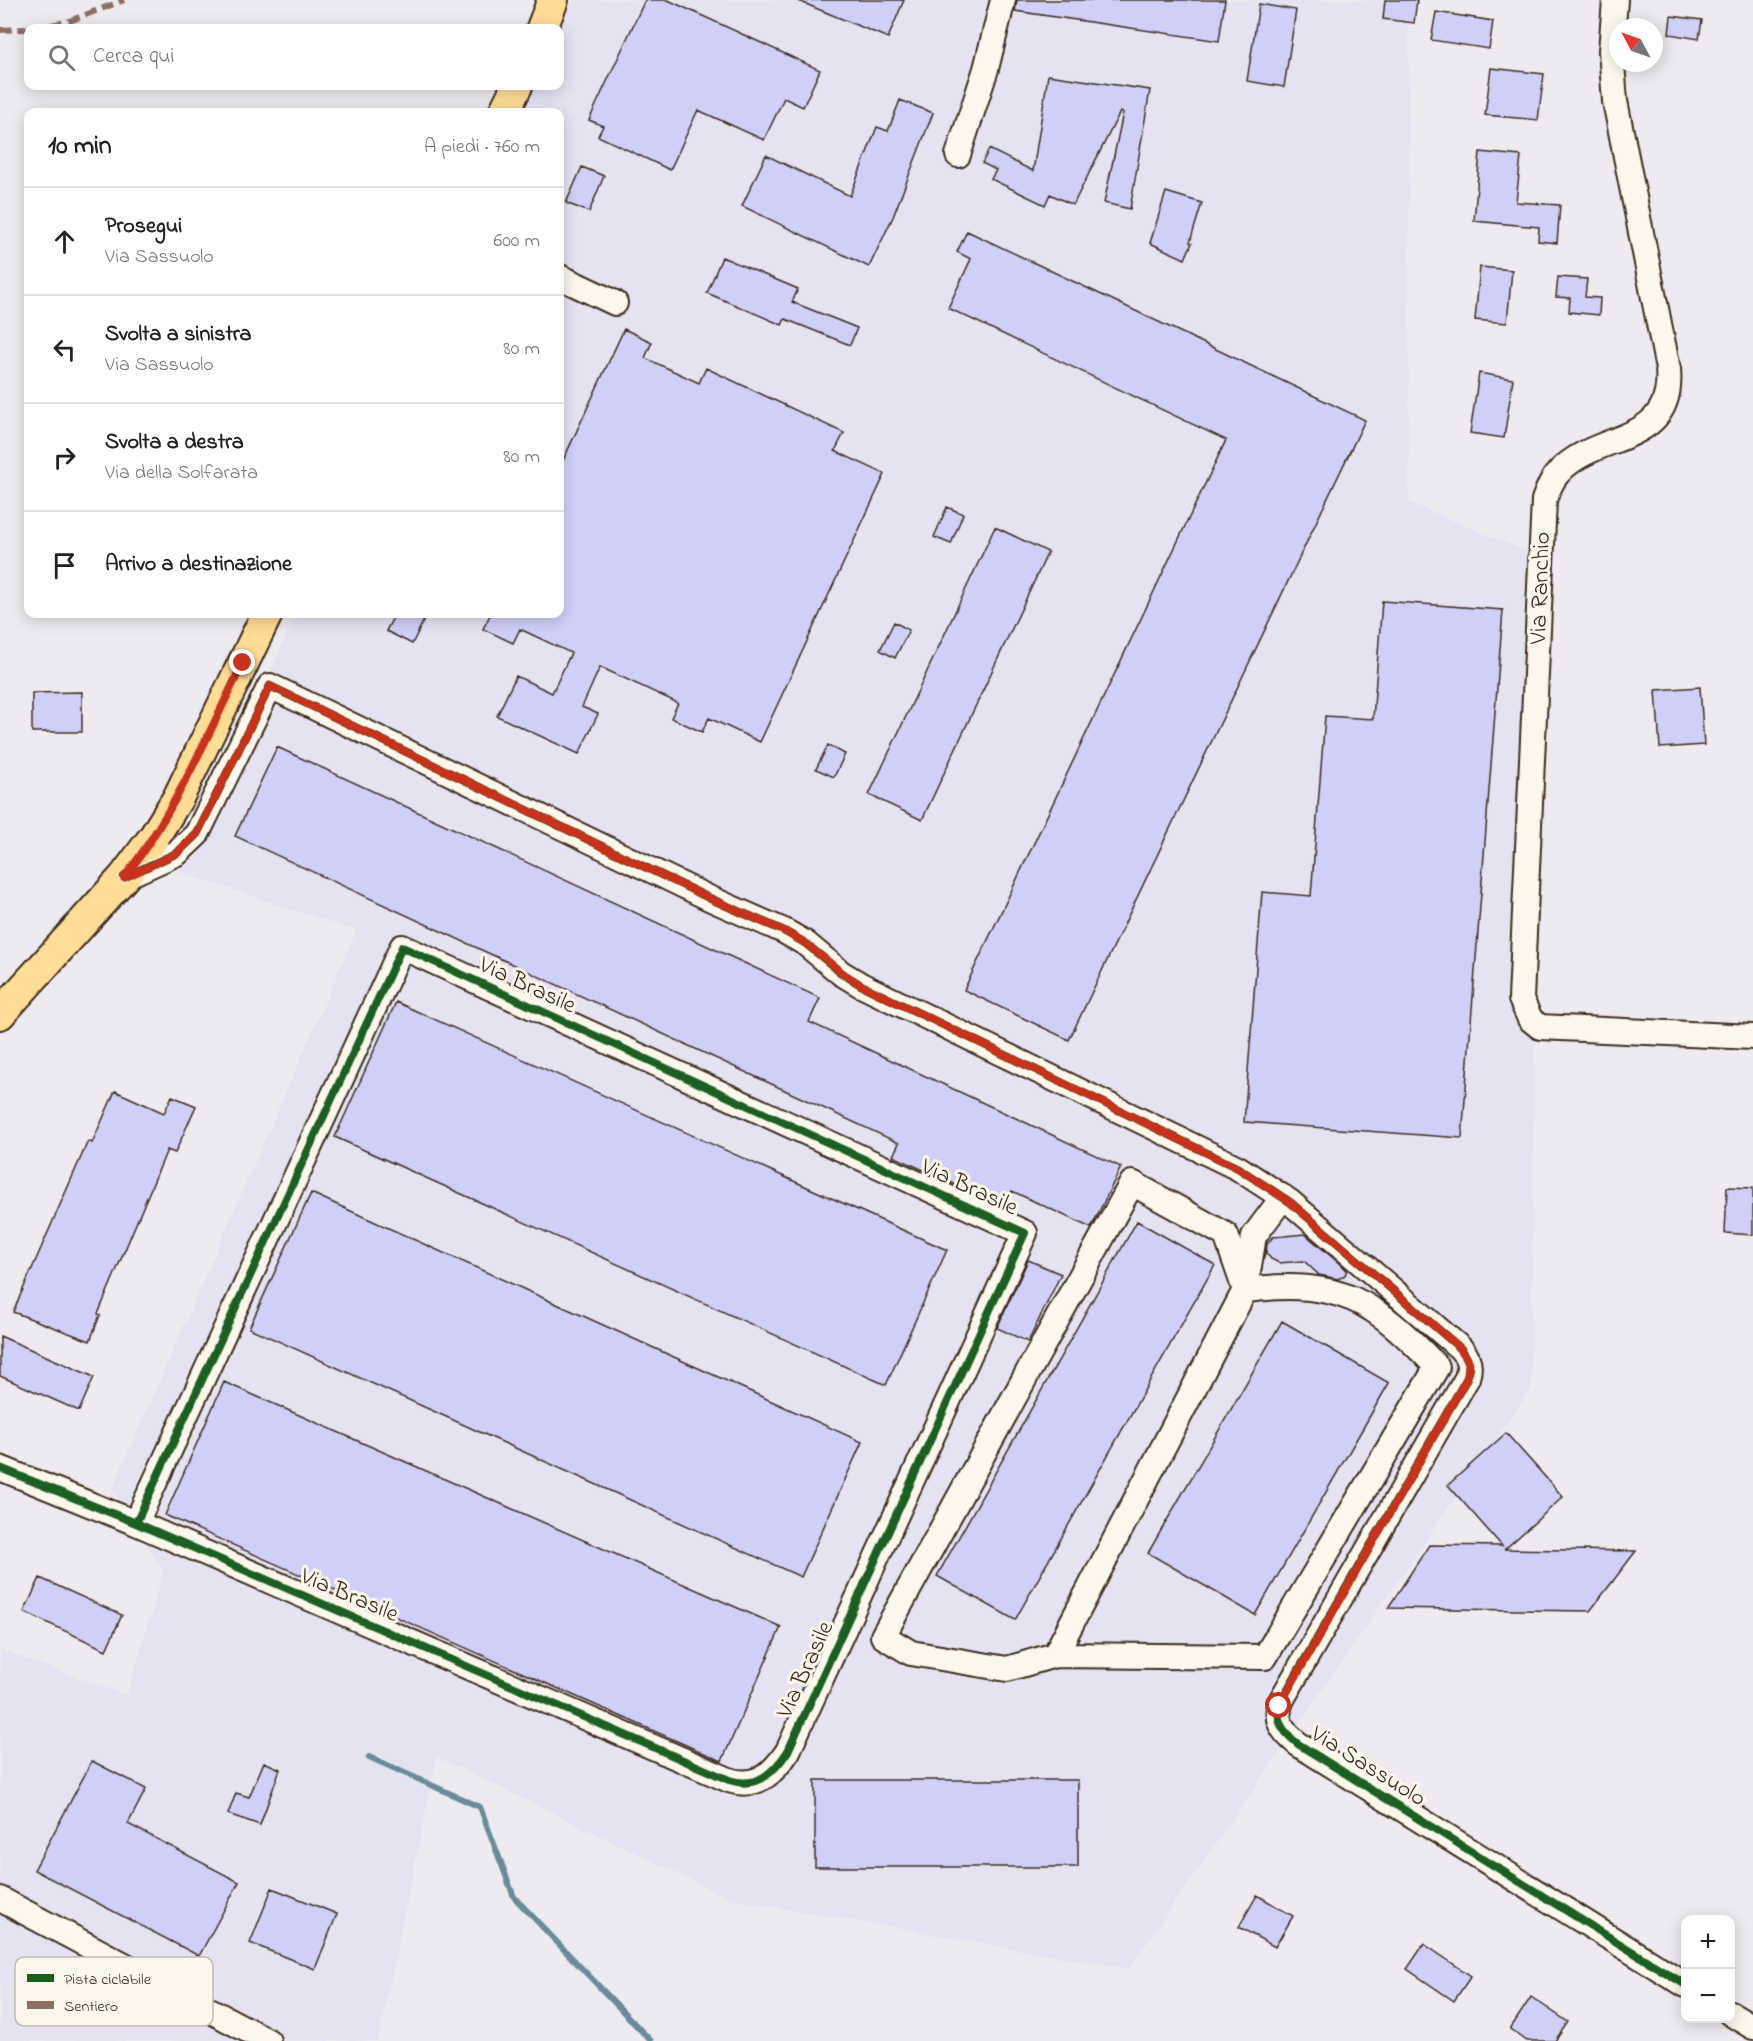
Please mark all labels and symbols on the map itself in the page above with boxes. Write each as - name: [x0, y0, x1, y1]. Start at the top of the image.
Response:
- north arrow: [1609, 18, 1663, 72]
- street label: Via Ranchio: [1522, 531, 1561, 646]
- route end: [229, 649, 255, 675]
- street label: Via Brasile: [472, 948, 582, 1024]
- street label: Via Brasile: [914, 1150, 1024, 1226]
- street label: Via Brasile: [294, 1560, 404, 1633]
- street label: Via Brasile: [768, 1615, 844, 1725]
- route start: [1265, 1692, 1291, 1718]
- street label: Via Sassuolo: [1302, 1717, 1432, 1817]
- legend: [15, 1957, 213, 2026]
- text: Pista ciclabile: [64, 1968, 152, 1992]
- text: Sentiero: [64, 1995, 118, 2019]

